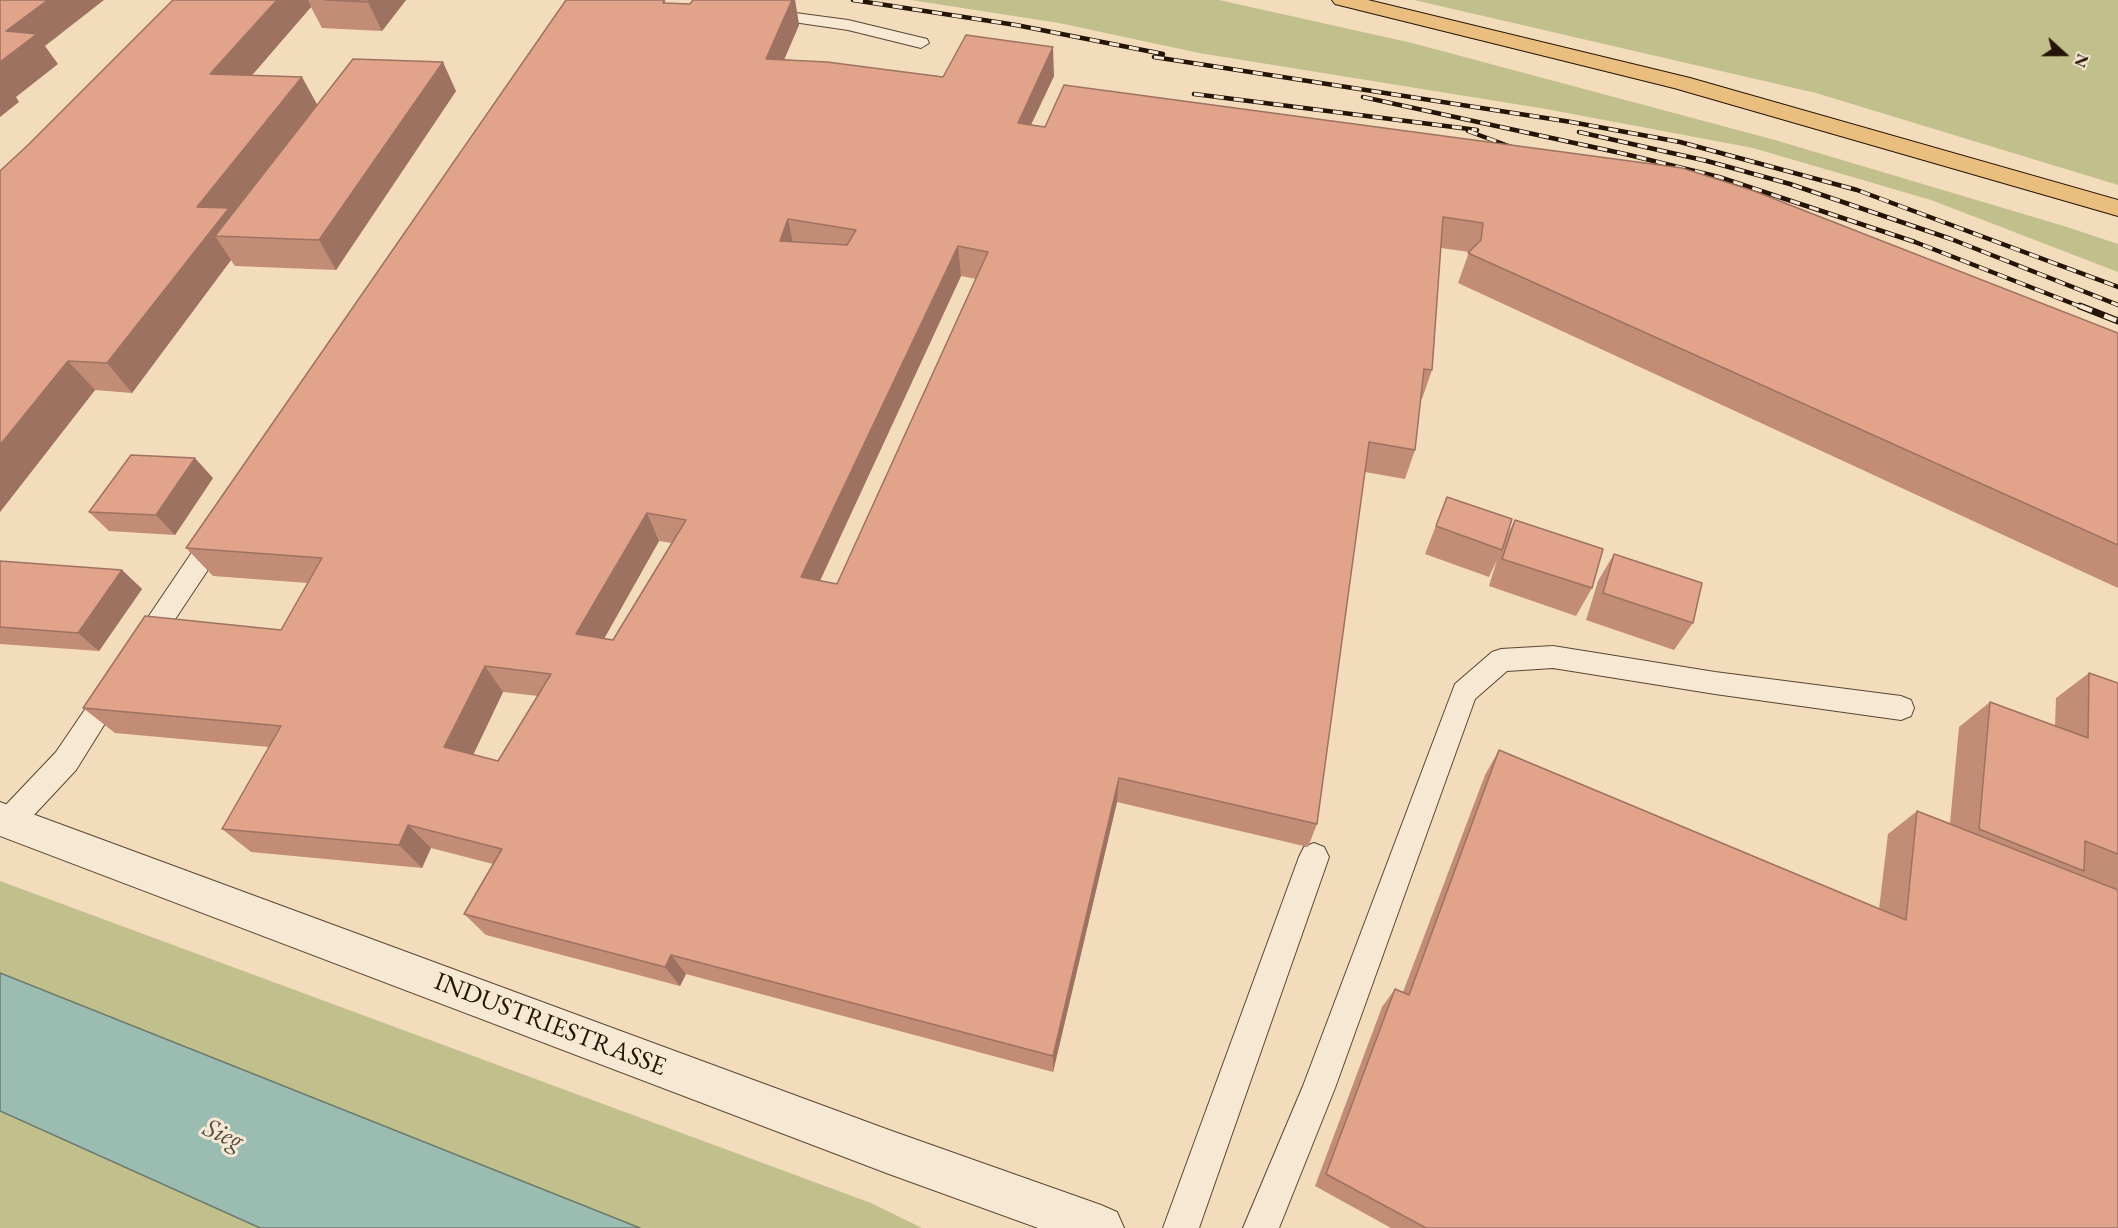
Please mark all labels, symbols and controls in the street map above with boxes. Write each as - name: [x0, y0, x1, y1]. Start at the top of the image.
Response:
- north arrow: [2034, 24, 2094, 84]
- text: N: [2069, 51, 2093, 70]
- street label: INDUSTRIESTRASSE: [430, 966, 670, 1084]
- water label: Sieg: [198, 1112, 248, 1158]

